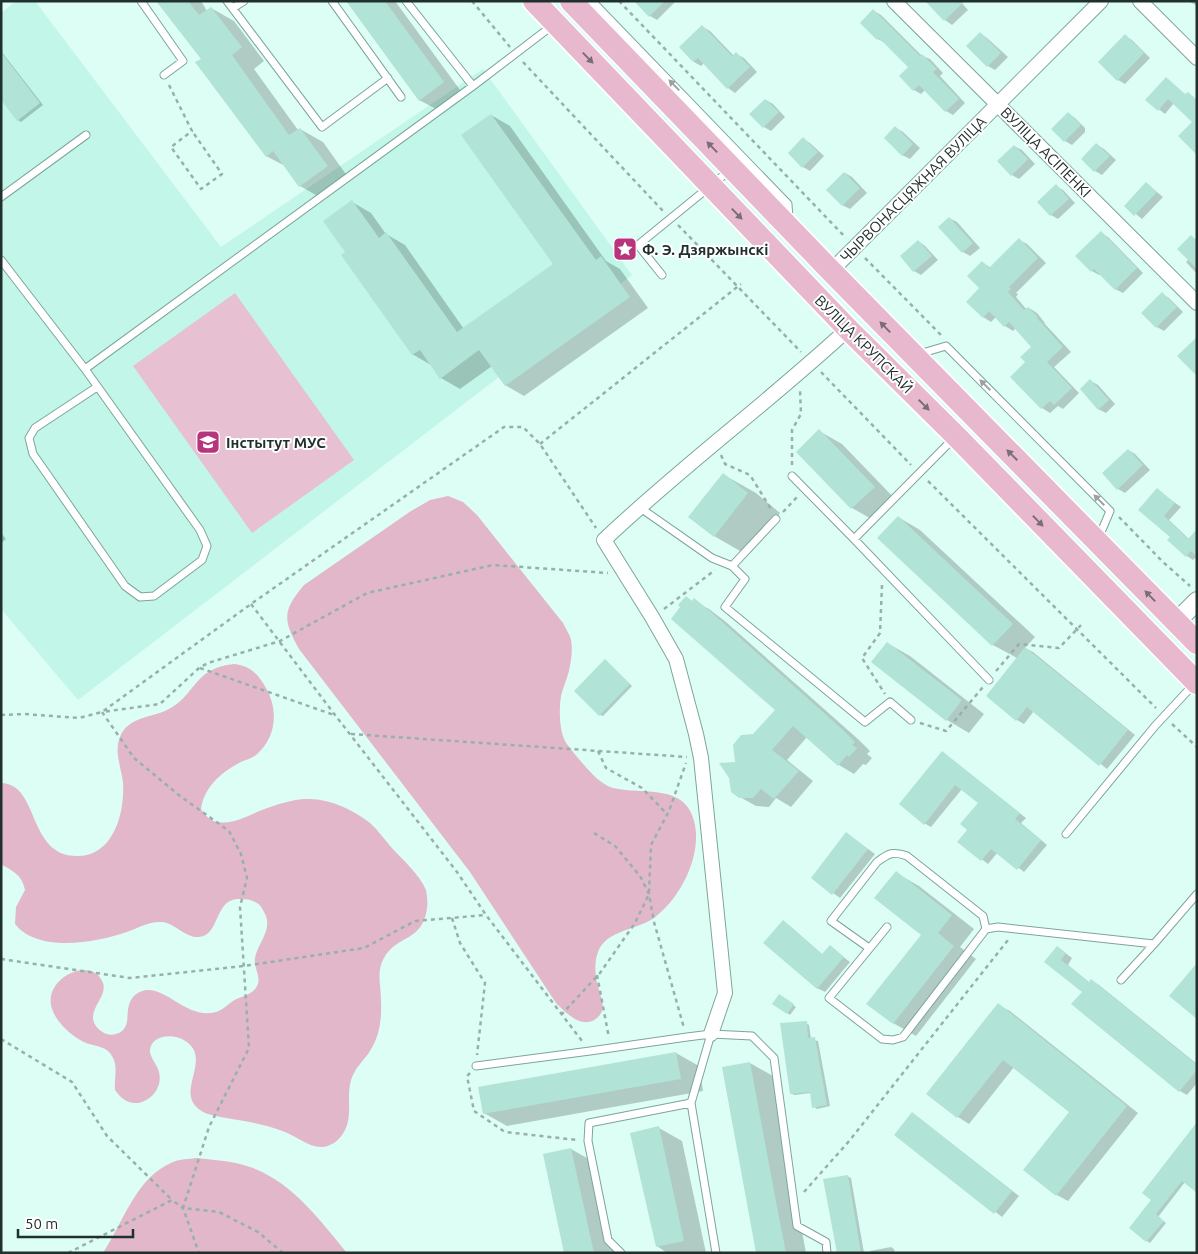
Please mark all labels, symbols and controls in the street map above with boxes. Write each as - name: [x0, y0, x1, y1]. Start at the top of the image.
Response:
- one-way arrow: [582, 52, 594, 64]
- one-way arrow: [668, 80, 680, 92]
- street label: ВУЛІЦА АСІПЕНКІ: [997, 103, 1095, 201]
- street label: ЧЫРВОНАСЦЯЖНАЯ ВУЛІЦА: [837, 112, 990, 265]
- one-way arrow: [706, 141, 718, 153]
- one-way arrow: [731, 208, 743, 220]
- place icon: Ф. Э. Дзяржынскі: [612, 236, 638, 262]
- place label: Ф. Э. Дзяржынскі: [642, 241, 768, 258]
- street label: ВУЛІЦА КРУПСКАЙ: [812, 292, 916, 396]
- one-way arrow: [879, 321, 891, 333]
- one-way arrow: [979, 379, 991, 391]
- one-way arrow: [918, 399, 930, 411]
- school or university icon: Інстытут МУС: [195, 429, 221, 455]
- place label: Інстытут МУС: [226, 434, 326, 451]
- one-way arrow: [1006, 449, 1018, 461]
- one-way arrow: [1093, 495, 1105, 507]
- one-way arrow: [1032, 515, 1044, 527]
- one-way arrow: [1144, 590, 1156, 602]
- scale bar: [18, 1206, 132, 1238]
- text: 50 m: [25, 1215, 58, 1232]

